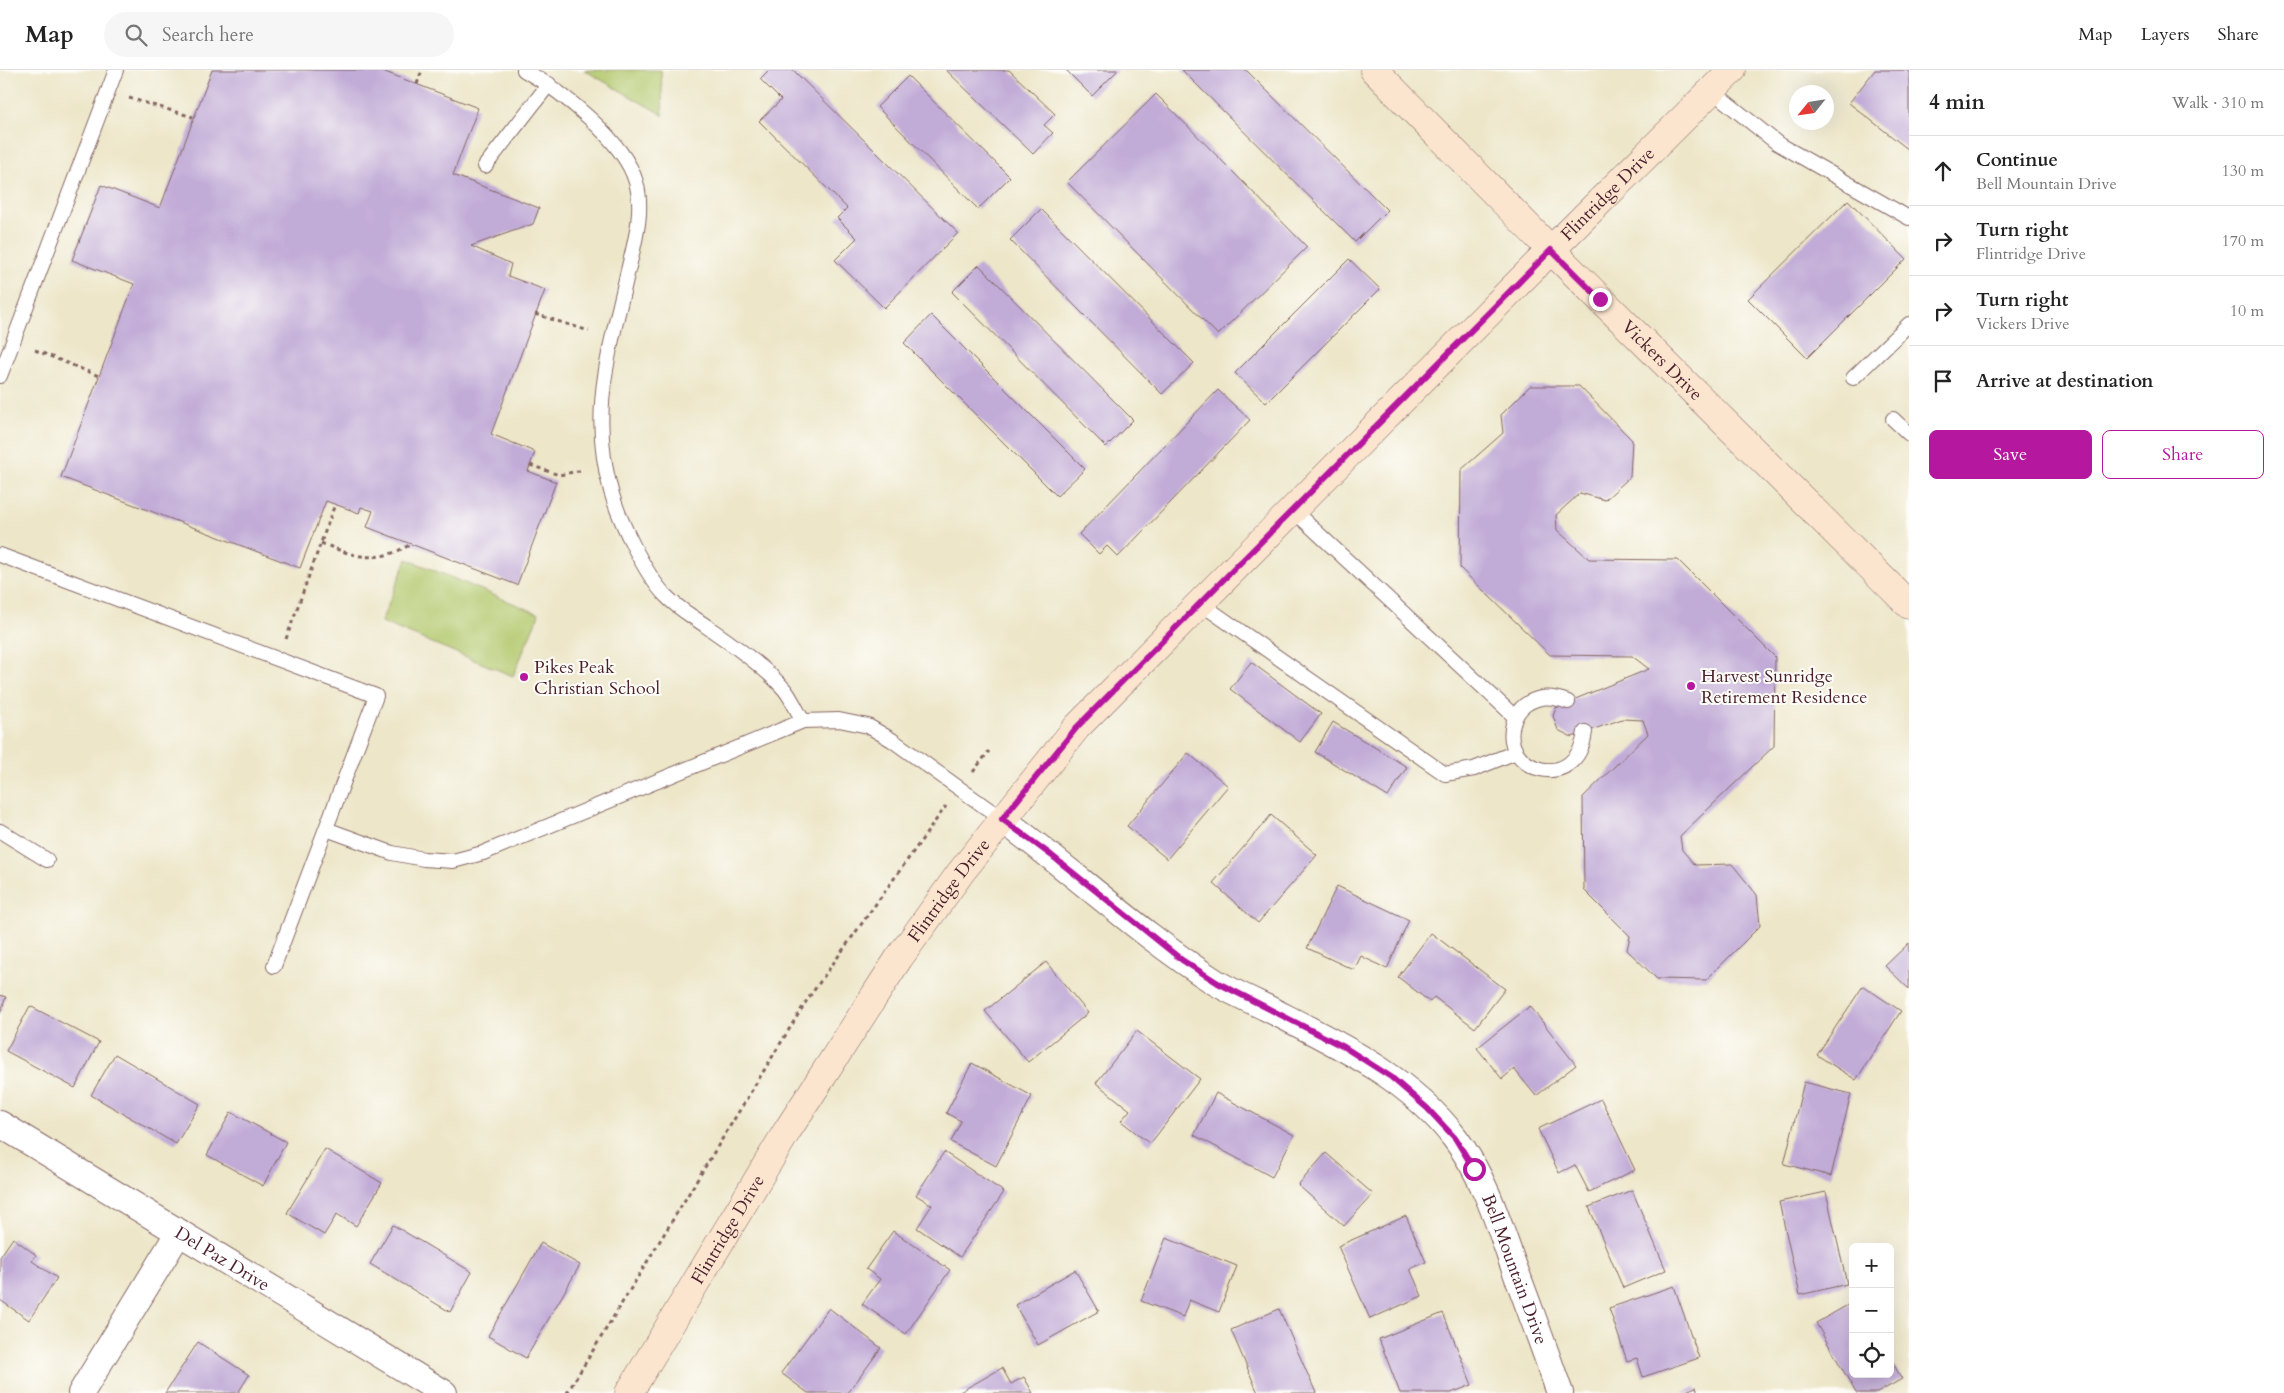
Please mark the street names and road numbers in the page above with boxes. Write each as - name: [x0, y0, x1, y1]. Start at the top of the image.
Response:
- street label: Flintridge Drive: [1555, 141, 1660, 246]
- street label: Vickers Drive: [1616, 314, 1708, 406]
- street label: Flintridge Drive: [902, 833, 996, 947]
- street label: Flintridge Drive: [685, 1170, 770, 1289]
- street label: Bell Mountain Drive: [1476, 1190, 1554, 1348]
- street label: Del Paz Drive: [170, 1220, 275, 1297]

